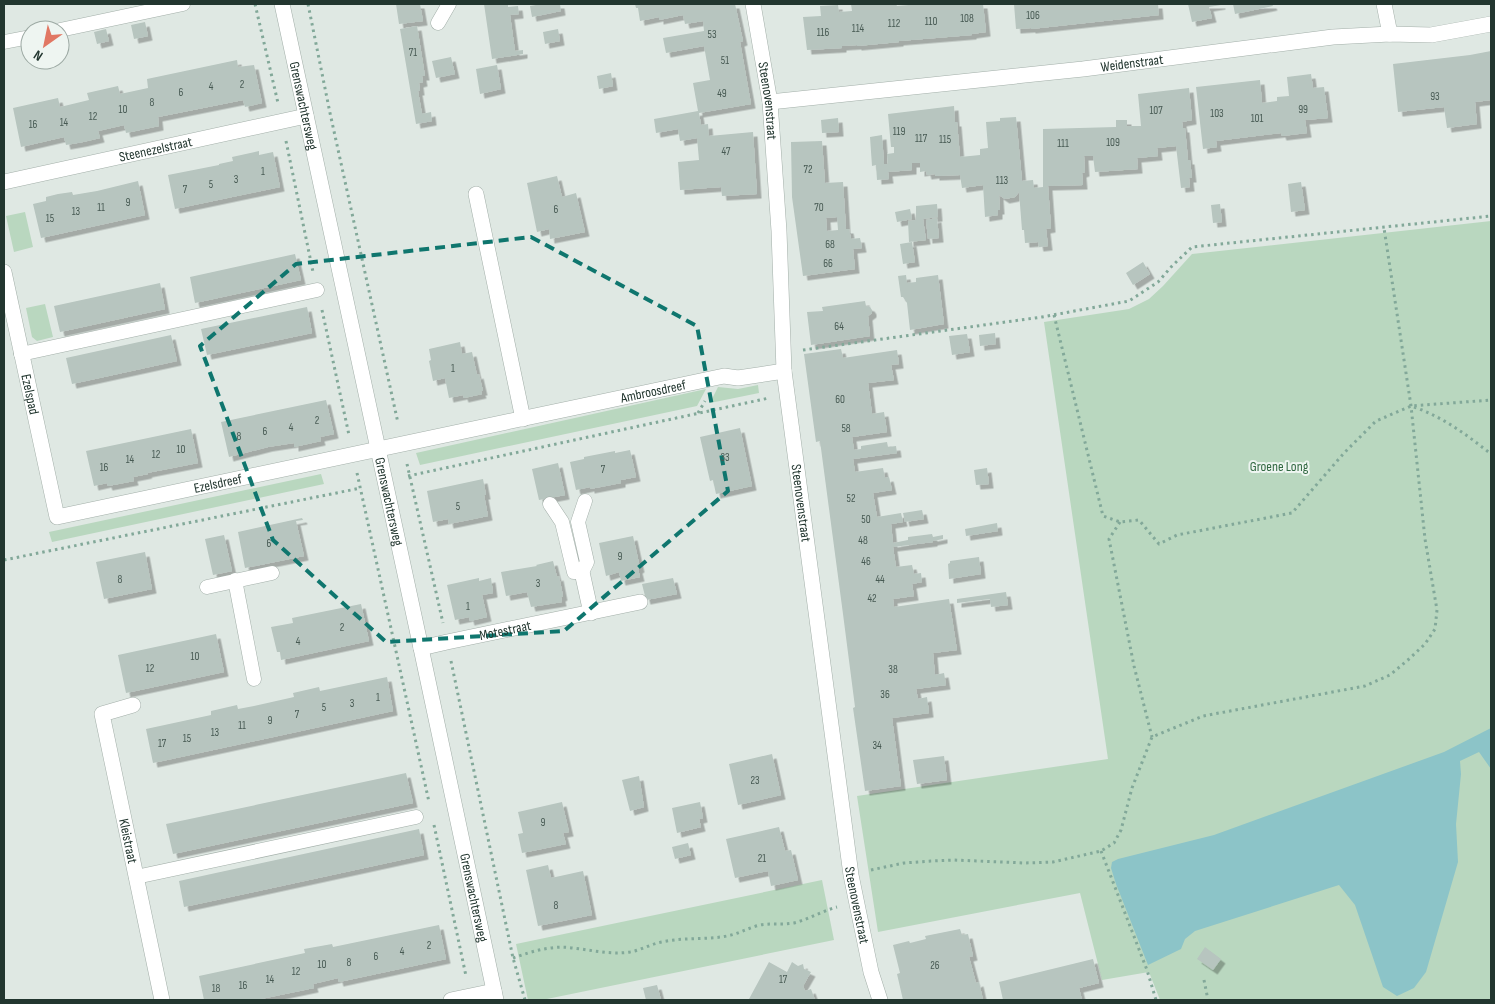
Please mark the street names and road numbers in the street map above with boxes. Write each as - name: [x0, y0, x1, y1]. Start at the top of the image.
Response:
- street label: Weidenstraat: [1100, 50, 1164, 75]
- street label: Grenswachtersweg: [286, 60, 322, 152]
- street label: Steenovenstraat: [755, 61, 781, 140]
- street label: Steenezelstraat: [117, 133, 194, 165]
- street label: Ezelspad: [18, 372, 43, 416]
- street label: Ambroosdreef: [618, 376, 688, 406]
- street label: Grenswachtersweg: [372, 456, 407, 548]
- street label: Steenovenstraat: [788, 463, 815, 543]
- street label: Ezelsdreef: [192, 469, 244, 496]
- street label: Motestraat: [478, 616, 532, 644]
- street label: Kleistraat: [116, 817, 142, 865]
- street label: Grenswachtersweg: [456, 852, 492, 944]
- street label: Steenovenstraat: [841, 866, 873, 945]

